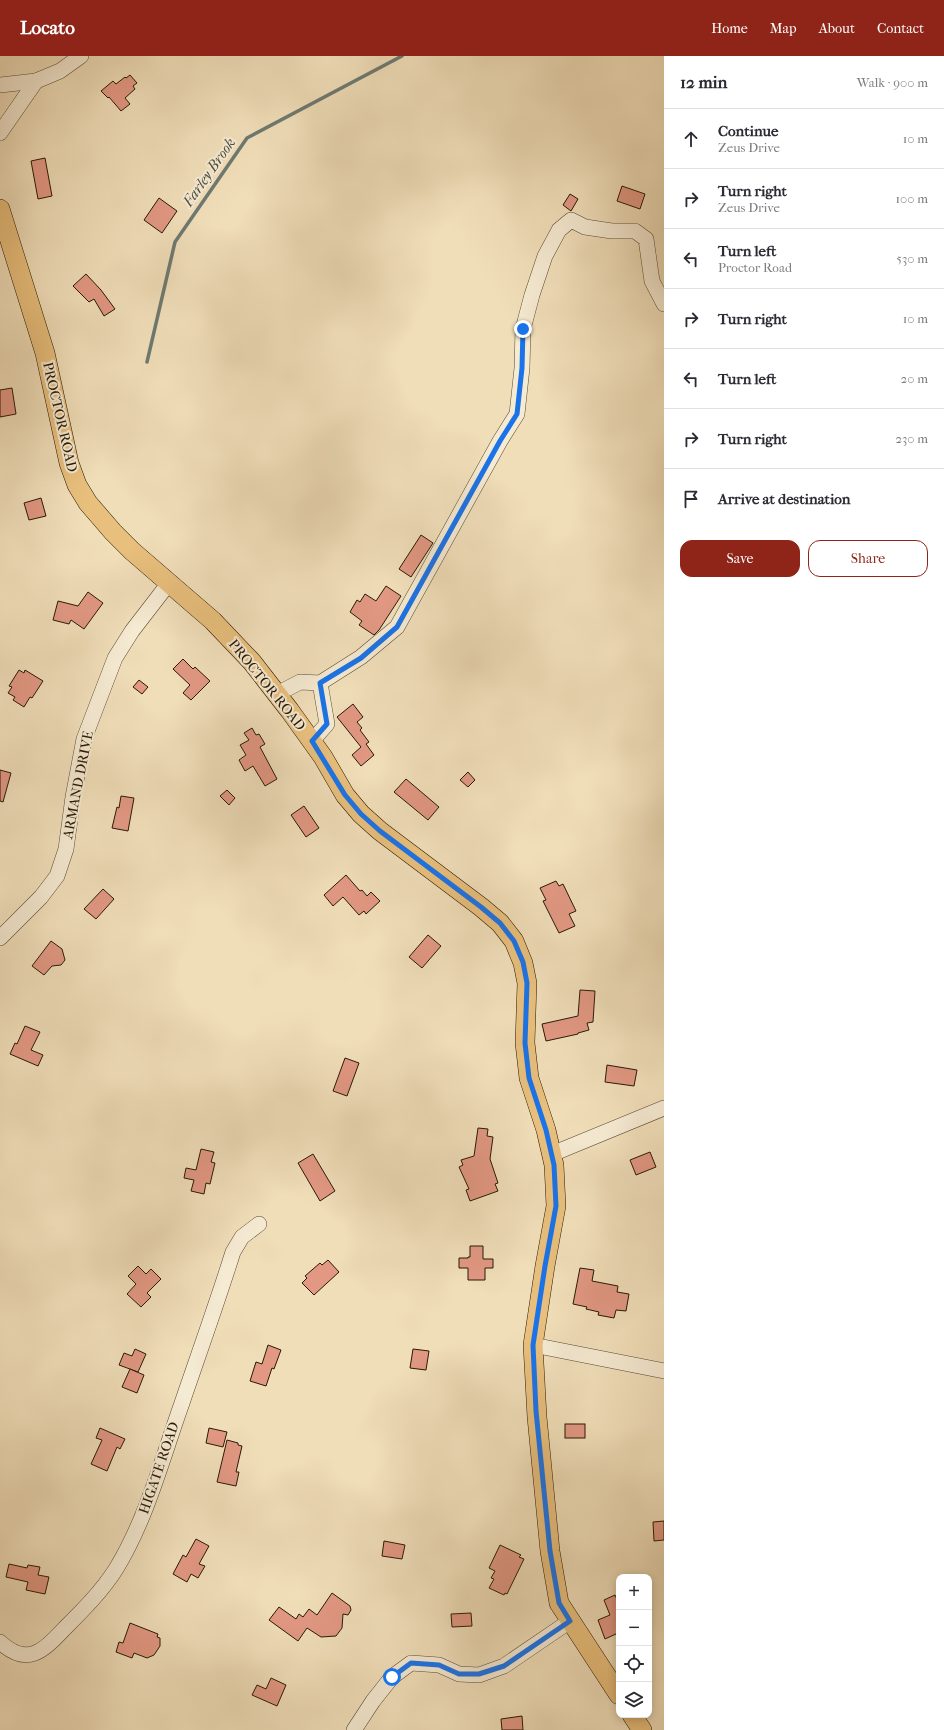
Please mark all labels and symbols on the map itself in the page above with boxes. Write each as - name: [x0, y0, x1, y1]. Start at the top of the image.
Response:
- water label: Farley Brook: [178, 134, 239, 211]
- route end: [514, 320, 532, 338]
- street label: PROCTOR ROAD: [39, 360, 81, 474]
- street label: PROCTOR ROAD: [225, 636, 309, 734]
- street label: ARMAND DRIVE: [59, 729, 97, 841]
- street label: HIGATE ROAD: [135, 1419, 183, 1516]
- route start: [383, 1668, 401, 1686]

